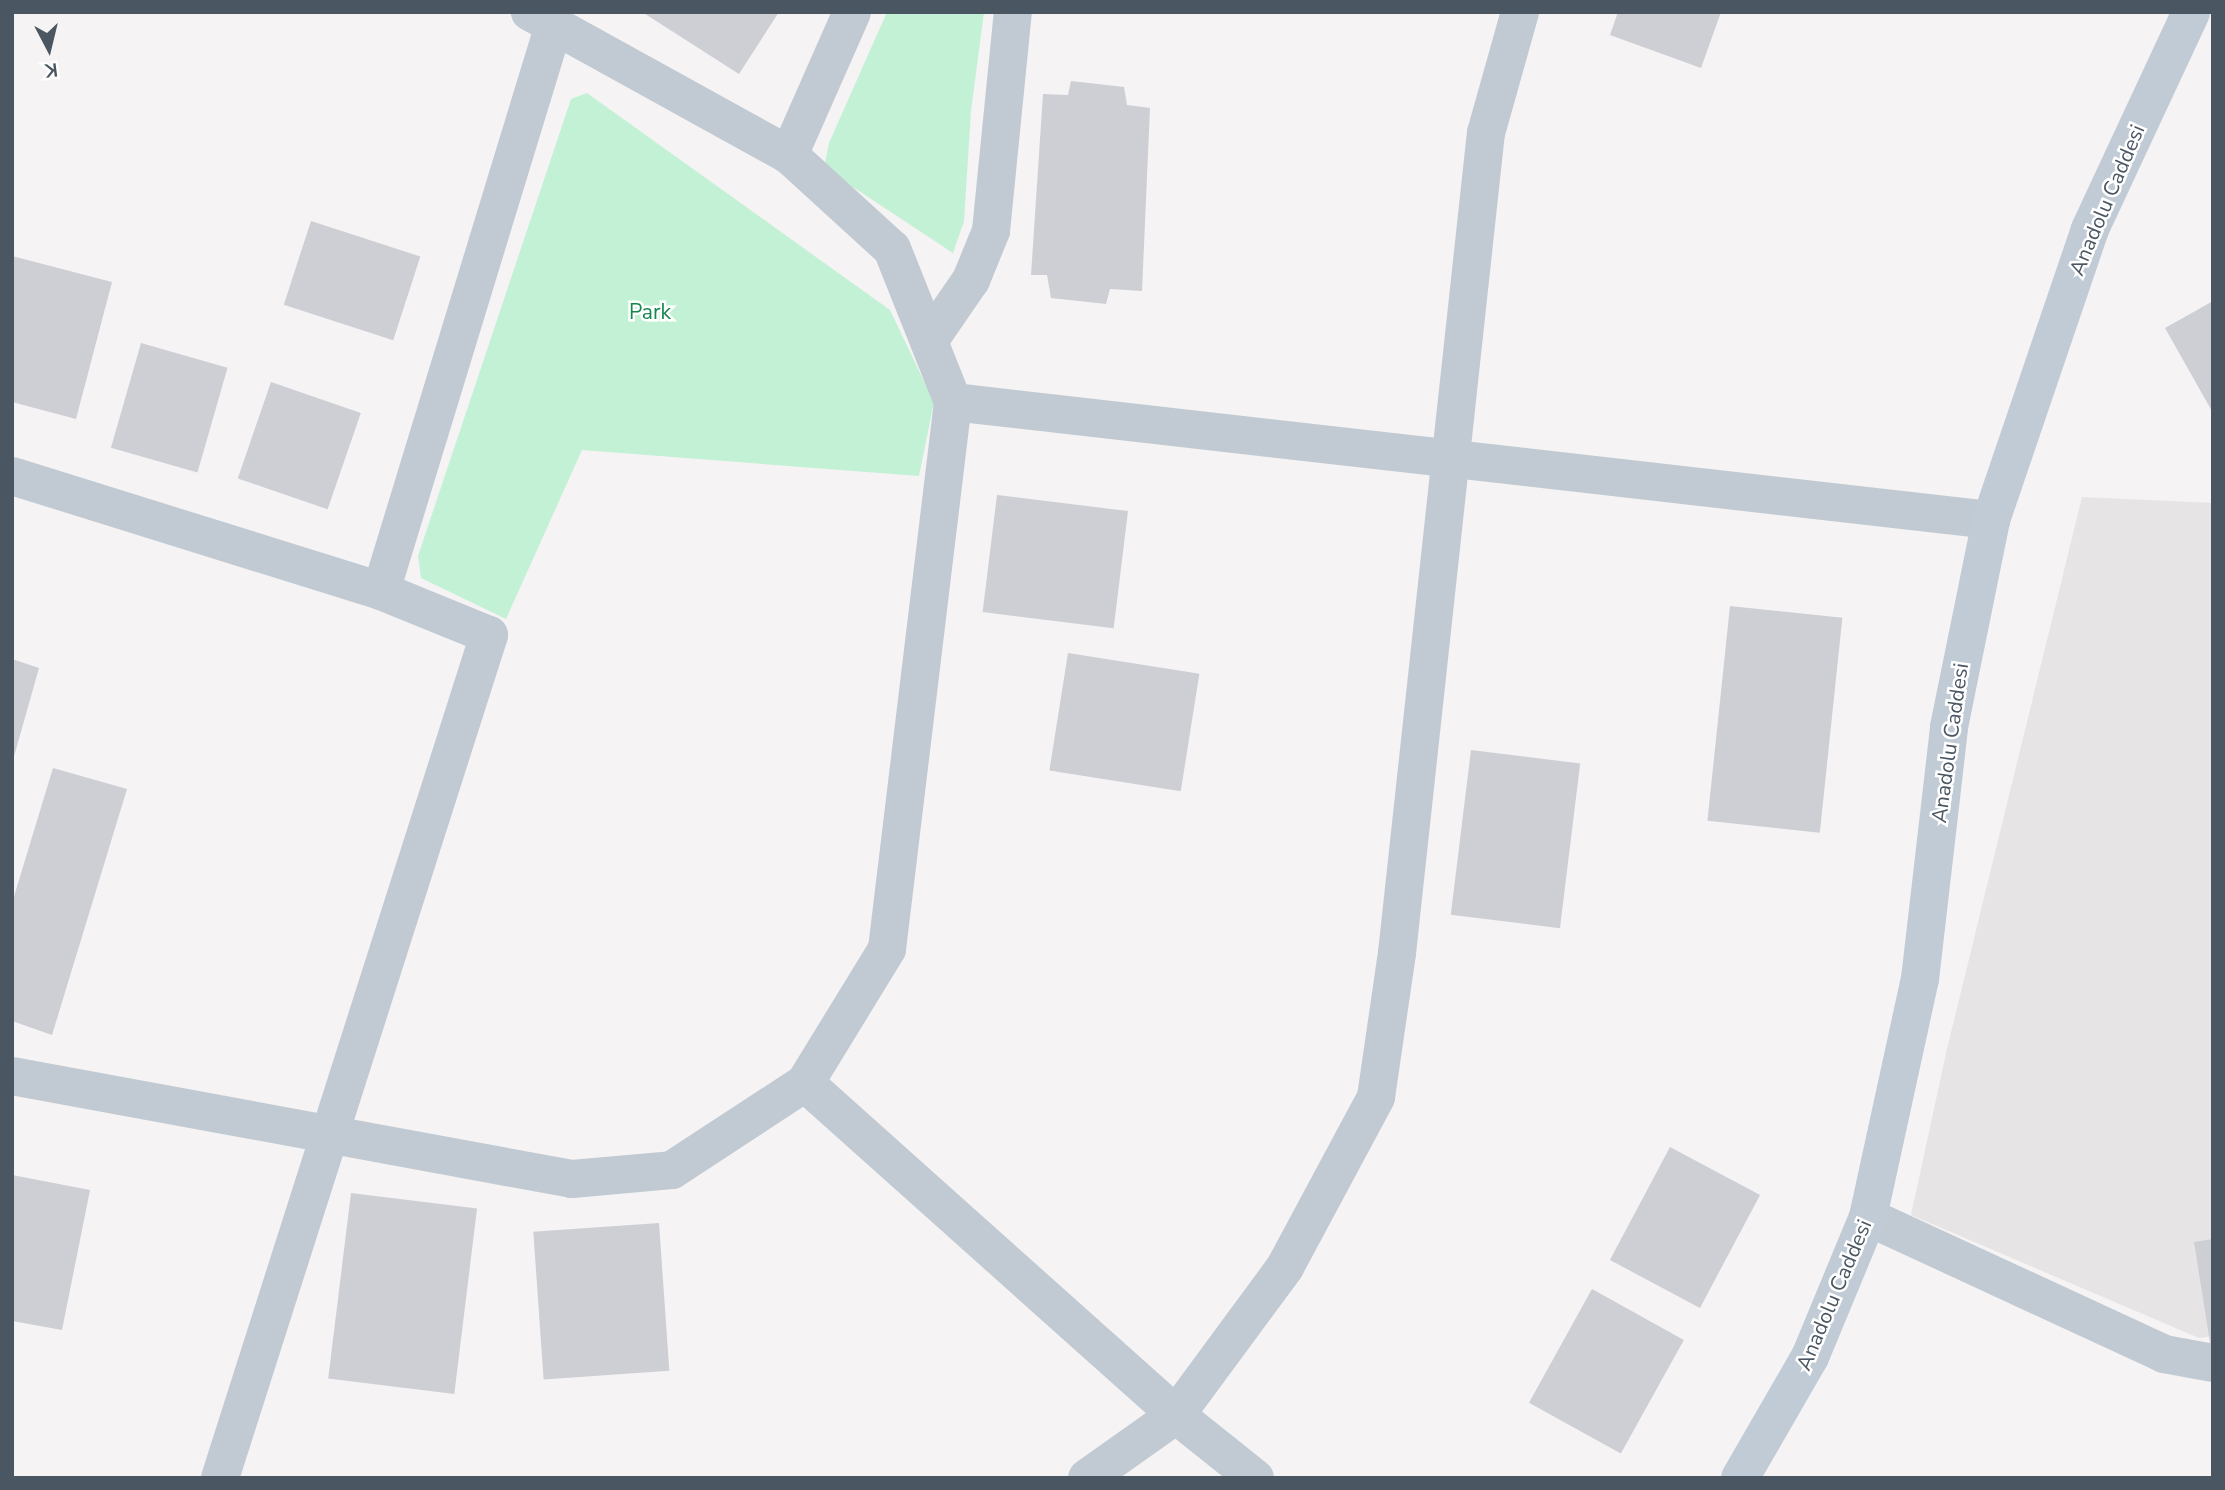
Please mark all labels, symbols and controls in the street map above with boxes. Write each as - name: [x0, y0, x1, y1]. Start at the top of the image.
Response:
- north arrow: [14, 14, 84, 84]
- text: K: [44, 56, 59, 84]
- street label: Anadolu Caddesi: [2064, 121, 2150, 279]
- park label: Park: [629, 299, 671, 325]
- street label: Anadolu Caddesi: [1926, 661, 1974, 825]
- street label: Anadolu Caddesi: [1791, 1216, 1877, 1374]

